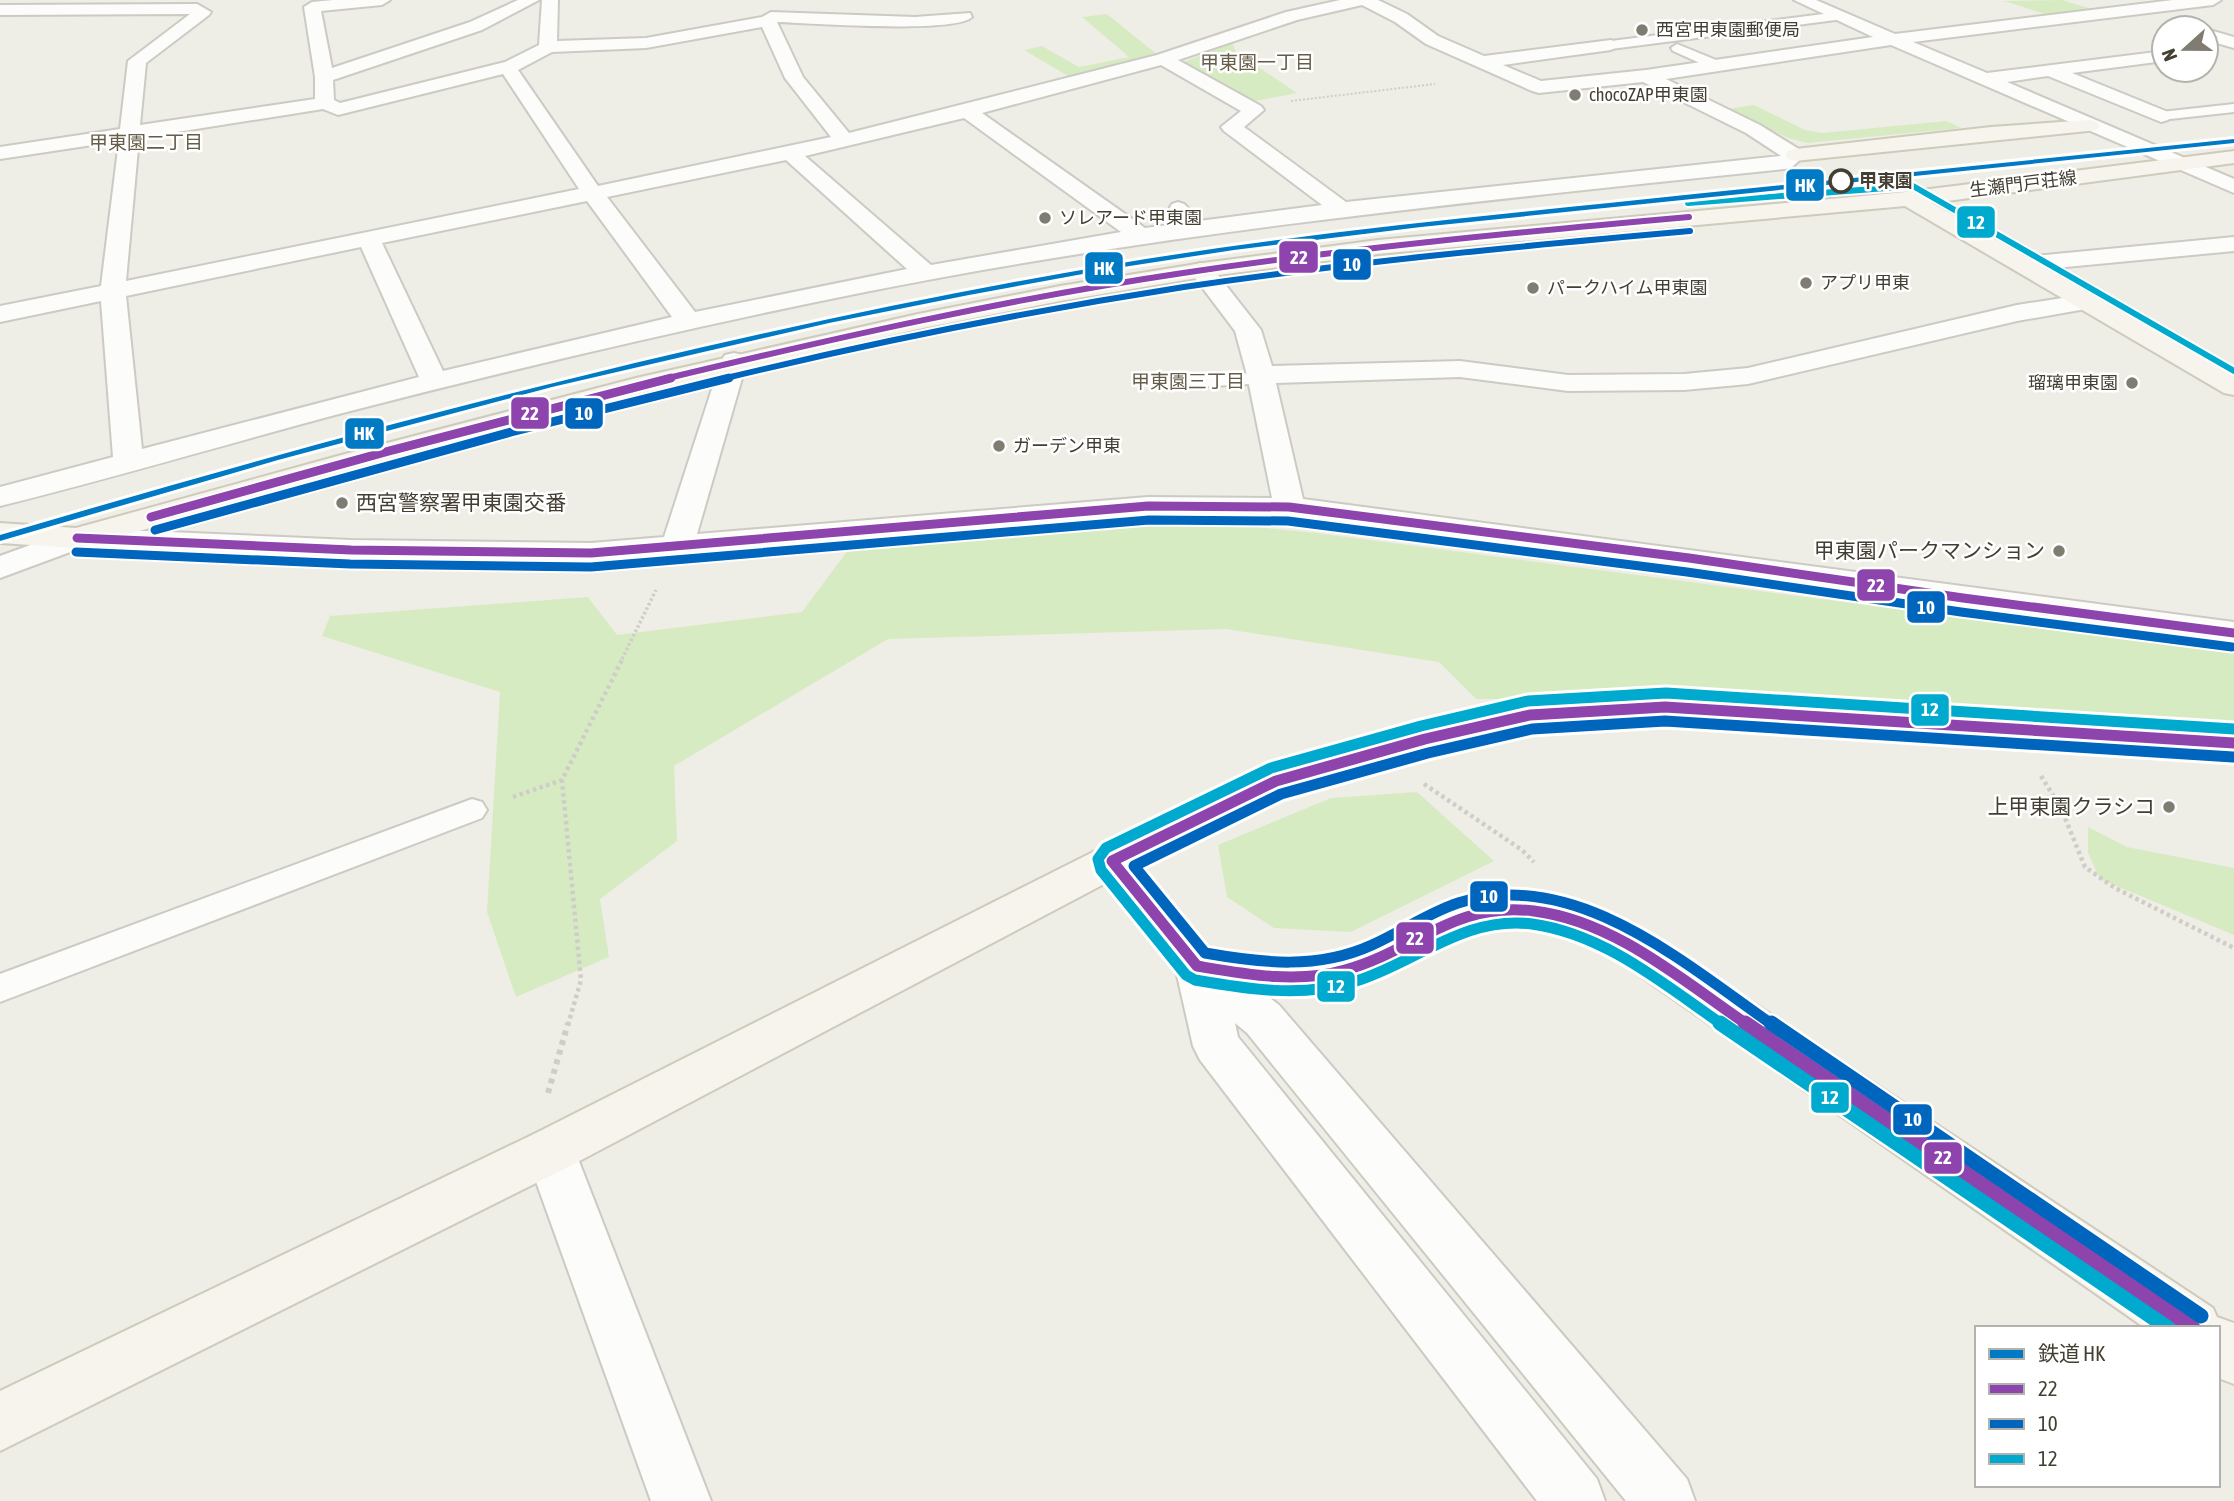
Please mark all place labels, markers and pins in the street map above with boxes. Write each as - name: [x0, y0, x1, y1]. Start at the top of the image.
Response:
- place label: 西宮甲東園郵便局: [1656, 19, 1800, 40]
- marker: 西宮甲東園郵便局: [1634, 22, 1650, 38]
- place label: chocoZAP甲東園: [1589, 84, 1708, 105]
- marker: chocoZAP甲東園: [1567, 87, 1583, 103]
- marker: 甲東園: [1829, 169, 1853, 193]
- place label: 甲東園: [1859, 170, 1913, 191]
- place label: ソレアード甲東園: [1059, 207, 1202, 228]
- marker: ソレアード甲東園: [1037, 210, 1053, 226]
- place label: アプリ甲東: [1820, 272, 1910, 293]
- marker: アプリ甲東: [1798, 275, 1814, 291]
- place label: パークハイム甲東園: [1547, 277, 1707, 298]
- marker: パークハイム甲東園: [1525, 280, 1541, 296]
- place label: 瑠璃甲東園: [2028, 372, 2118, 393]
- marker: 瑠璃甲東園: [2124, 375, 2140, 391]
- place label: ガーデン甲東: [1013, 435, 1121, 456]
- marker: ガーデン甲東: [991, 438, 1007, 454]
- place label: 西宮警察署甲東園交番: [356, 490, 566, 514]
- marker: 西宮警察署甲東園交番: [334, 495, 350, 511]
- place label: 甲東園パークマンション: [1814, 538, 2045, 562]
- marker: 甲東園パークマンション: [2051, 543, 2067, 559]
- place label: 上甲東園クラシコ: [1987, 794, 2155, 818]
- marker: 上甲東園クラシコ: [2161, 799, 2177, 815]

